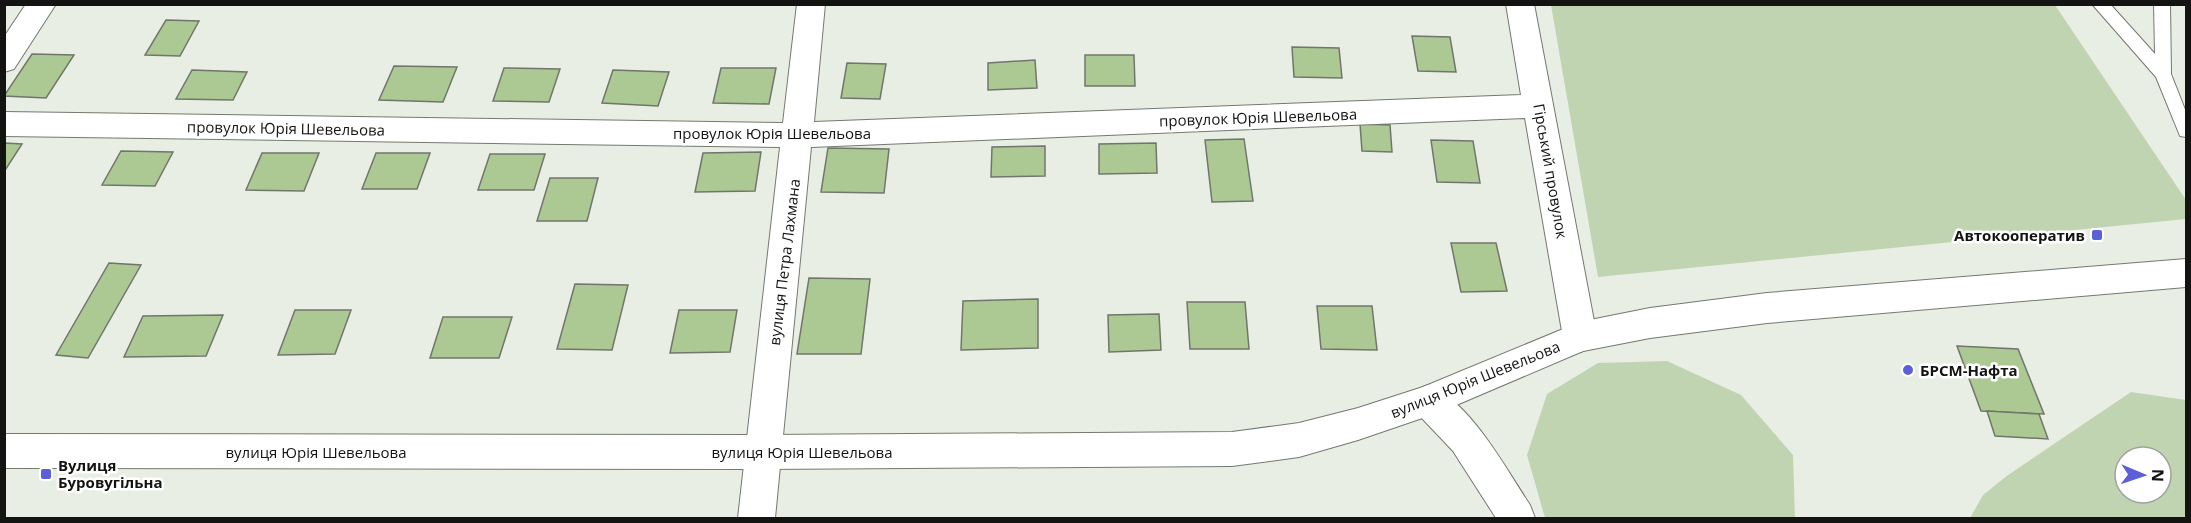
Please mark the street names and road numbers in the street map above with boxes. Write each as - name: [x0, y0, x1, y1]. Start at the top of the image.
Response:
- street label: Гірський провулок: [1529, 102, 1573, 240]
- street label: провулок Юрія Шевельова: [1159, 104, 1357, 130]
- street label: провулок Юрія Шевельова: [187, 116, 385, 140]
- street label: провулок Юрія Шевельова: [673, 123, 871, 143]
- street label: вулиця Петра Лахмана: [764, 178, 804, 346]
- street label: вулиця Юрія Шевельова: [1387, 336, 1563, 422]
- street label: вулиця Юрія Шевельова: [225, 442, 407, 462]
- street label: вулиця Юрія Шевельова: [711, 442, 893, 462]

